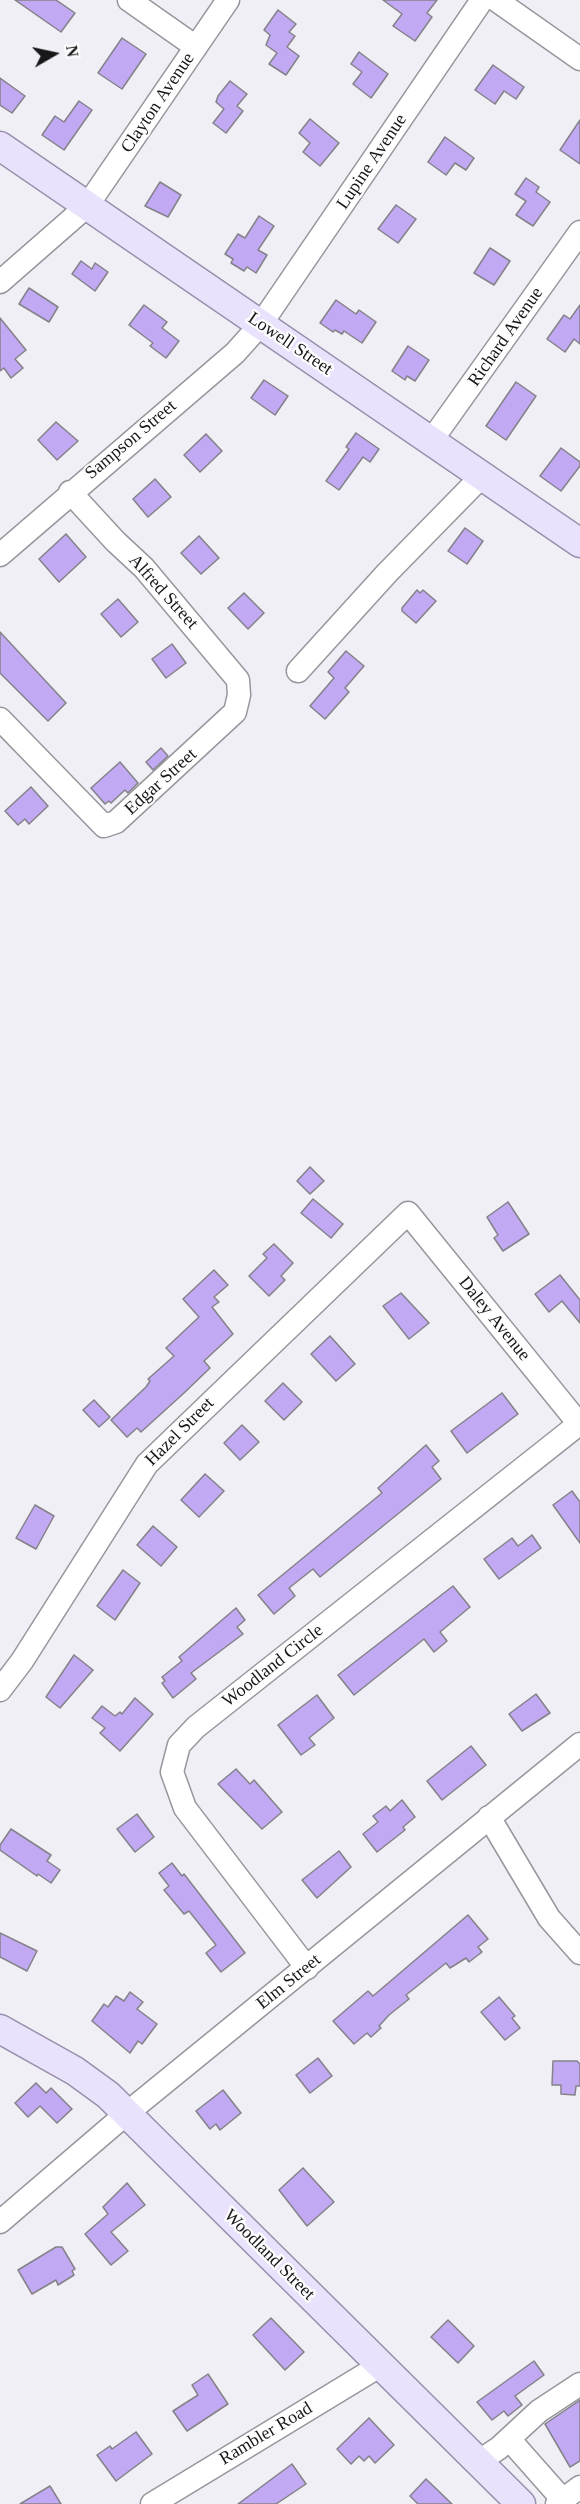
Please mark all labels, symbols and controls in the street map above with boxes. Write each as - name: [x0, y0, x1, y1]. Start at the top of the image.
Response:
- north arrow: [24, 24, 84, 84]
- text: N: [63, 44, 82, 58]
- street label: Clayton Avenue: [117, 49, 199, 157]
- street label: Lupine Avenue: [332, 110, 412, 214]
- street label: Richard Avenue: [464, 283, 548, 391]
- street label: Lowell Street: [244, 308, 336, 380]
- street label: Sampson Street: [81, 396, 181, 484]
- street label: Alfred Street: [124, 550, 202, 634]
- street label: Edgar Street: [121, 744, 201, 820]
- street label: Daley Avenue: [453, 1273, 535, 1365]
- street label: Hazel Street: [141, 1393, 219, 1471]
- street label: Woodland Circle: [218, 1620, 328, 1712]
- street label: Elm Street: [252, 1950, 326, 2014]
- street label: Woodland Street: [219, 2205, 319, 2305]
- street label: Rambler Road: [216, 2398, 316, 2470]

